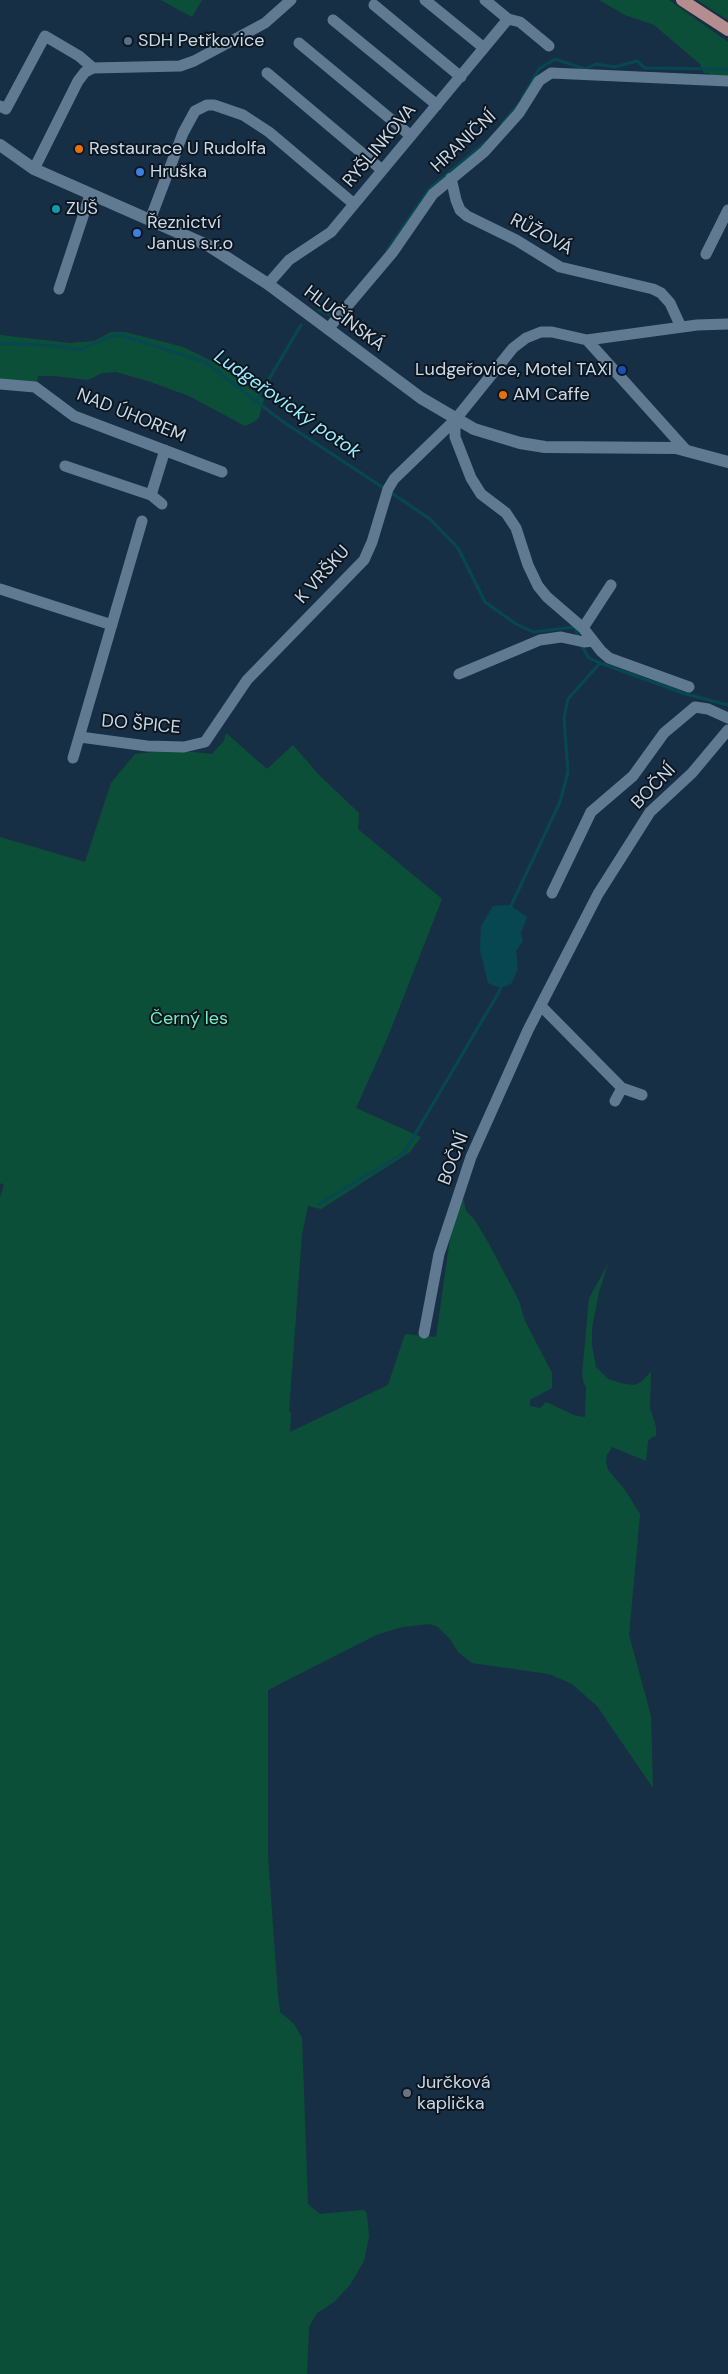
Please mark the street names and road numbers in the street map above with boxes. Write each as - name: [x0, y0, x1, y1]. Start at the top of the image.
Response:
- street label: RYŠLINKOVA: [339, 100, 421, 192]
- street label: HRANIČNÍ: [427, 106, 501, 178]
- street label: RŮŽOVÁ: [506, 210, 576, 260]
- street label: HLUČÍNSKÁ: [299, 282, 389, 356]
- street label: NAD ÚHOREM: [73, 384, 189, 448]
- street label: K VRŠKU: [291, 541, 355, 609]
- street label: DO ŠPICE: [101, 711, 181, 739]
- street label: BOČNÍ: [627, 760, 681, 814]
- street label: BOČNÍ: [434, 1130, 474, 1188]

